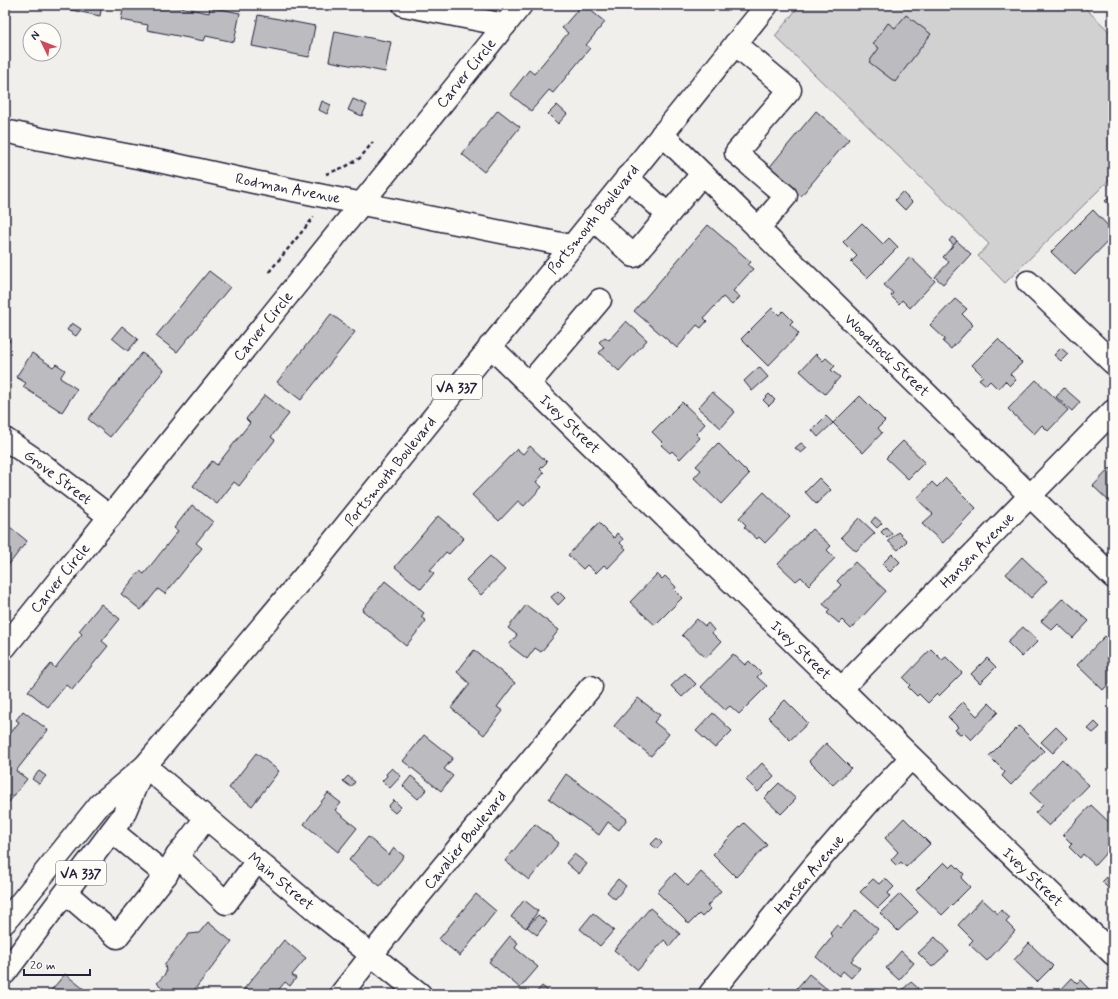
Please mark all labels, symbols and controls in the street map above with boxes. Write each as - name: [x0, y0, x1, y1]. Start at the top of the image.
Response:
- north arrow: [22, 22, 62, 62]
- text: N: [28, 28, 43, 43]
- street label: Carver Circle: [432, 35, 501, 113]
- street label: Portsmouth Boulevard: [543, 161, 644, 278]
- street label: Rodman Avenue: [234, 169, 342, 209]
- street label: Carver Circle: [229, 288, 298, 366]
- street label: Woodstock Street: [839, 310, 933, 402]
- road number: VA 337: [432, 375, 482, 399]
- street label: Ivey Street: [535, 391, 604, 459]
- street label: Portsmouth Boulevard: [340, 413, 441, 530]
- street label: Grove Street: [19, 446, 96, 510]
- street label: Hansen Avenue: [936, 508, 1019, 593]
- street label: Carver Circle: [26, 540, 95, 618]
- street label: Ivey Street: [766, 617, 835, 685]
- street label: Cavalier Boulevard: [420, 787, 512, 894]
- street label: Hansen Avenue: [770, 830, 849, 919]
- street label: Ivey Street: [998, 844, 1067, 912]
- street label: Main Street: [243, 848, 318, 915]
- road number: VA 337: [56, 861, 106, 885]
- scale bar: [24, 951, 90, 977]
- text: 20 m: [30, 958, 56, 974]

